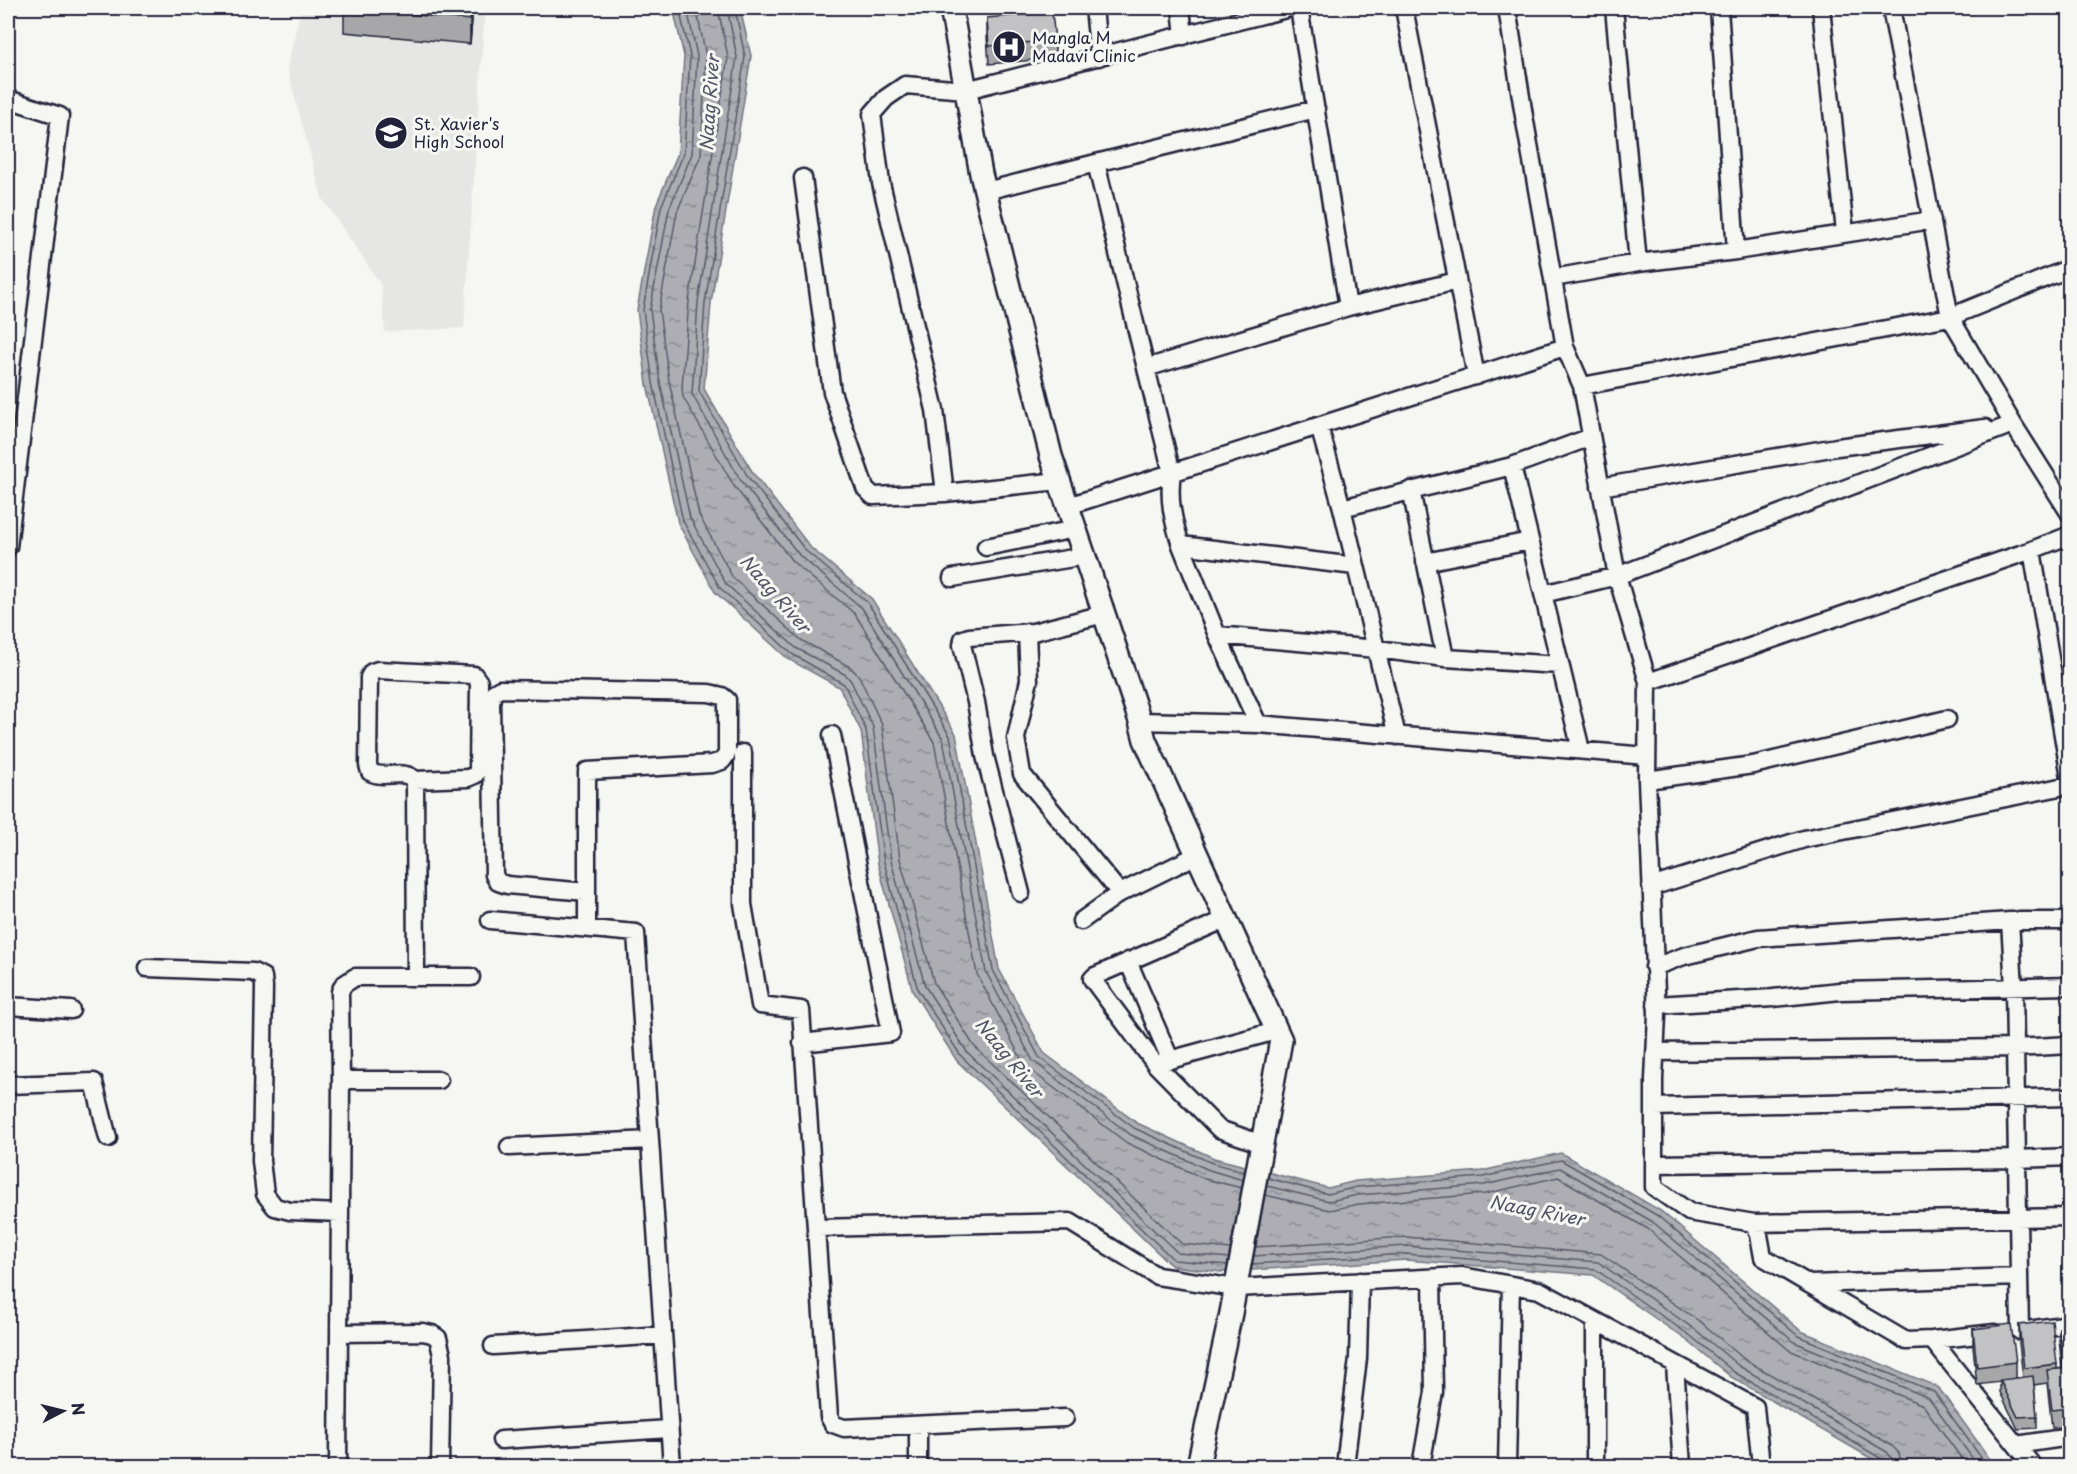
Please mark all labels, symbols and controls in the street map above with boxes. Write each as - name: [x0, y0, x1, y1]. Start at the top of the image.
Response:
- place label: Mangla M Madavi Clinic: [1032, 25, 1136, 67]
- hospital icon: Mangla M Madavi Clinic: [991, 29, 1027, 65]
- water label: Naag River: [692, 51, 726, 152]
- place label: St. Xavier's High School: [414, 111, 504, 153]
- school or university icon: St. Xavier's High School: [373, 115, 409, 151]
- water label: Naag River: [735, 548, 820, 640]
- water label: Naag River: [970, 1011, 1053, 1105]
- water label: Naag River: [1488, 1187, 1590, 1232]
- north arrow: [33, 1381, 93, 1441]
- text: N: [66, 1401, 92, 1417]

